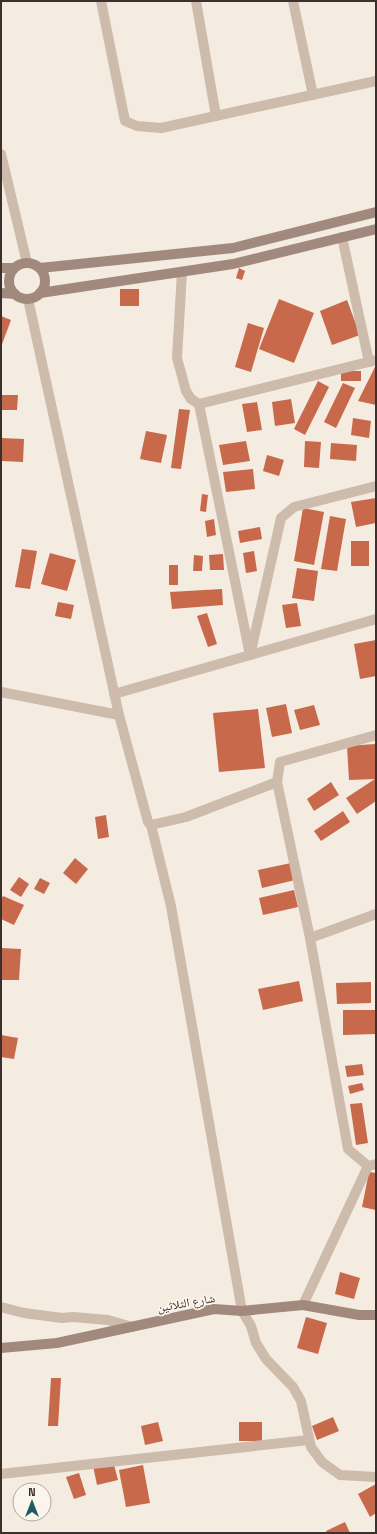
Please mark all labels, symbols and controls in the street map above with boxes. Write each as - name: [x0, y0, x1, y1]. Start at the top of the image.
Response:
- street label: شارع الثلاثين: [156, 1290, 216, 1316]
- north arrow: [12, 1482, 52, 1522]
- text: N: [28, 1485, 36, 1499]

